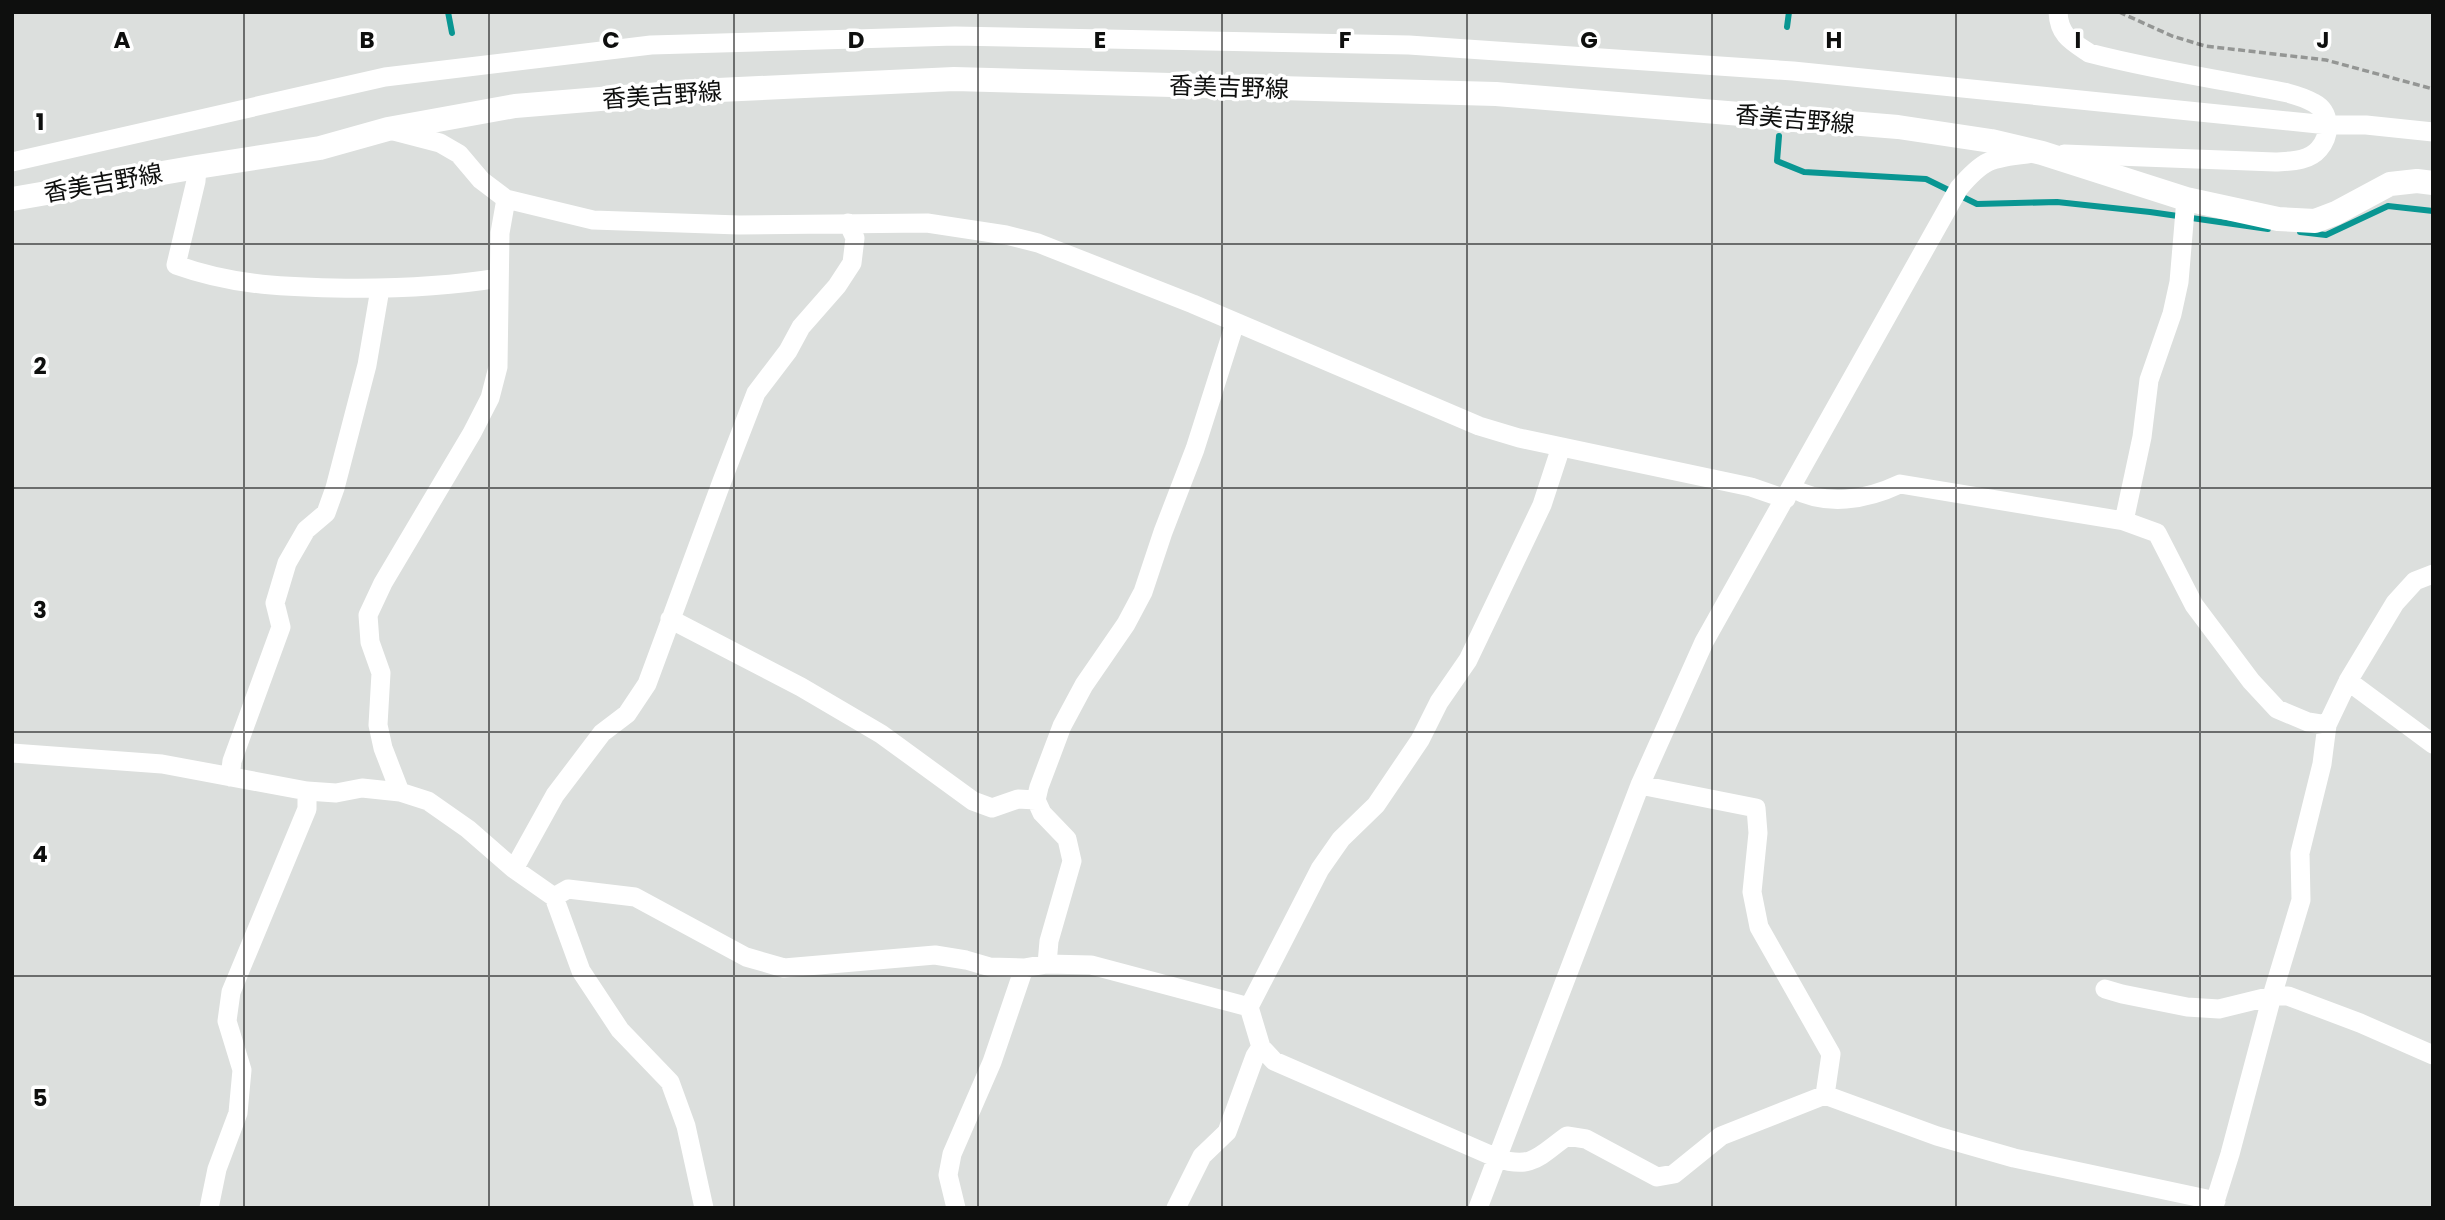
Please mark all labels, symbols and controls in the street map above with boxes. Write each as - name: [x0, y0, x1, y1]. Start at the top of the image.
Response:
- text: A: [114, 24, 131, 56]
- text: B: [359, 24, 375, 56]
- text: C: [602, 24, 620, 56]
- text: D: [848, 24, 864, 56]
- text: E: [1094, 24, 1106, 56]
- text: F: [1339, 24, 1351, 56]
- text: G: [1580, 24, 1598, 56]
- text: H: [1826, 24, 1842, 56]
- text: I: [2075, 24, 2081, 56]
- text: J: [2316, 24, 2330, 56]
- street label: 香美吉野線: [1168, 68, 1290, 106]
- street label: 香美吉野線: [601, 74, 723, 116]
- street label: 香美吉野線: [1734, 97, 1856, 141]
- text: 1: [36, 106, 44, 138]
- street label: 香美吉野線: [41, 156, 165, 210]
- text: 2: [33, 350, 47, 382]
- text: 3: [33, 594, 47, 626]
- text: 4: [32, 838, 48, 870]
- text: 5: [33, 1082, 47, 1114]

